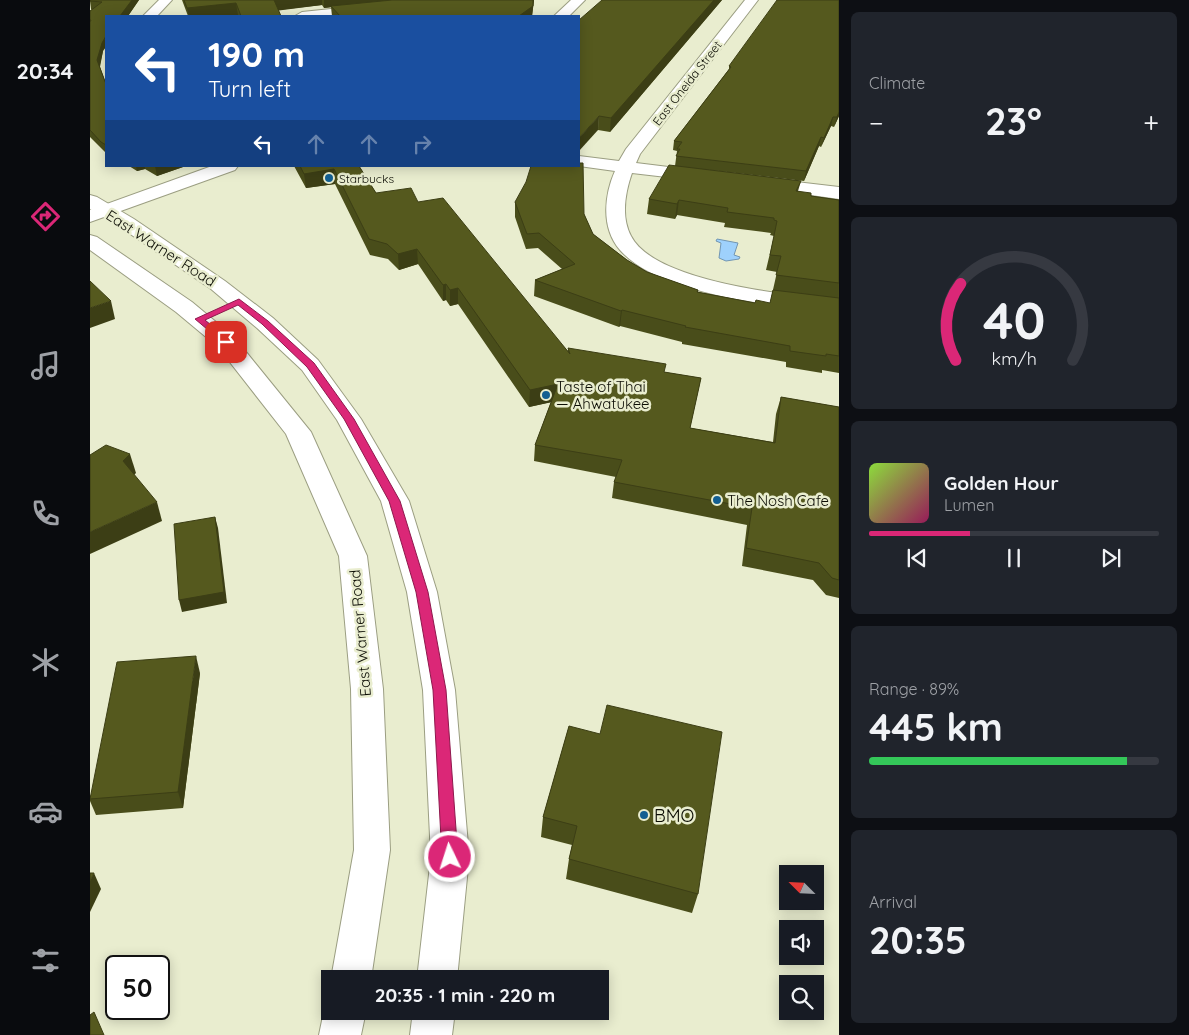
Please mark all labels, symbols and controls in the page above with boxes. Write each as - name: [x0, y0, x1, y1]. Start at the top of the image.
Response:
- text: 190 m: [208, 32, 305, 76]
- icon: left: [125, 35, 190, 100]
- street label: East Oneida Street: [649, 38, 725, 128]
- text: 20:34: [17, 57, 73, 85]
- text: Climate: [869, 73, 925, 93]
- text: Turn left: [208, 75, 291, 103]
- text: 23°: [985, 97, 1042, 145]
- text: −: [869, 105, 884, 140]
- text: +: [1143, 105, 1159, 140]
- icon: left: [249, 130, 277, 158]
- icon: ahead: [302, 130, 330, 158]
- icon: ahead: [355, 130, 383, 158]
- icon: right: [408, 130, 436, 158]
- place label: Starbucks: [339, 171, 394, 186]
- marker: Starbucks: [323, 172, 335, 184]
- icon: directions: [28, 199, 63, 234]
- street label: East Warner Road: [102, 205, 220, 291]
- text: 40: [983, 287, 1045, 352]
- pin: [205, 321, 247, 363]
- icon: arrive: [212, 328, 240, 356]
- text: km/h: [991, 347, 1037, 369]
- icon: music: [28, 348, 63, 383]
- place label: Taste of Thai — Ahwatukee: [556, 377, 650, 413]
- marker: Taste of Thai — Ahwatukee: [540, 389, 552, 401]
- text: Golden Hour: [944, 471, 1059, 495]
- place label: The Nosh Cafe: [727, 491, 829, 510]
- marker: The Nosh Cafe: [711, 494, 723, 506]
- text: Lumen: [944, 495, 995, 515]
- icon: phone: [28, 496, 63, 531]
- icon: previous: [903, 544, 931, 572]
- icon: pause: [1000, 544, 1028, 572]
- icon: next: [1097, 544, 1125, 572]
- street label: East Warner Road: [345, 569, 375, 697]
- icon: climate: [28, 645, 63, 680]
- text: Range · 89%: [869, 679, 959, 699]
- text: 445 km: [869, 703, 1003, 751]
- icon: car: [28, 794, 63, 829]
- place label: BMO: [654, 804, 694, 827]
- marker: BMO: [638, 809, 650, 821]
- position arrow: [423, 830, 475, 882]
- north arrow: [779, 865, 824, 910]
- map controls: [779, 865, 824, 1020]
- text: Arrival: [869, 892, 917, 912]
- text: 20:35: [869, 916, 967, 964]
- button: sound: [779, 920, 824, 965]
- icon: filters: [28, 943, 63, 978]
- speed limit sign: 50: [105, 955, 170, 1020]
- button: search: [779, 975, 824, 1020]
- text: 20:35 · 1 min · 220 m: [375, 983, 555, 1007]

